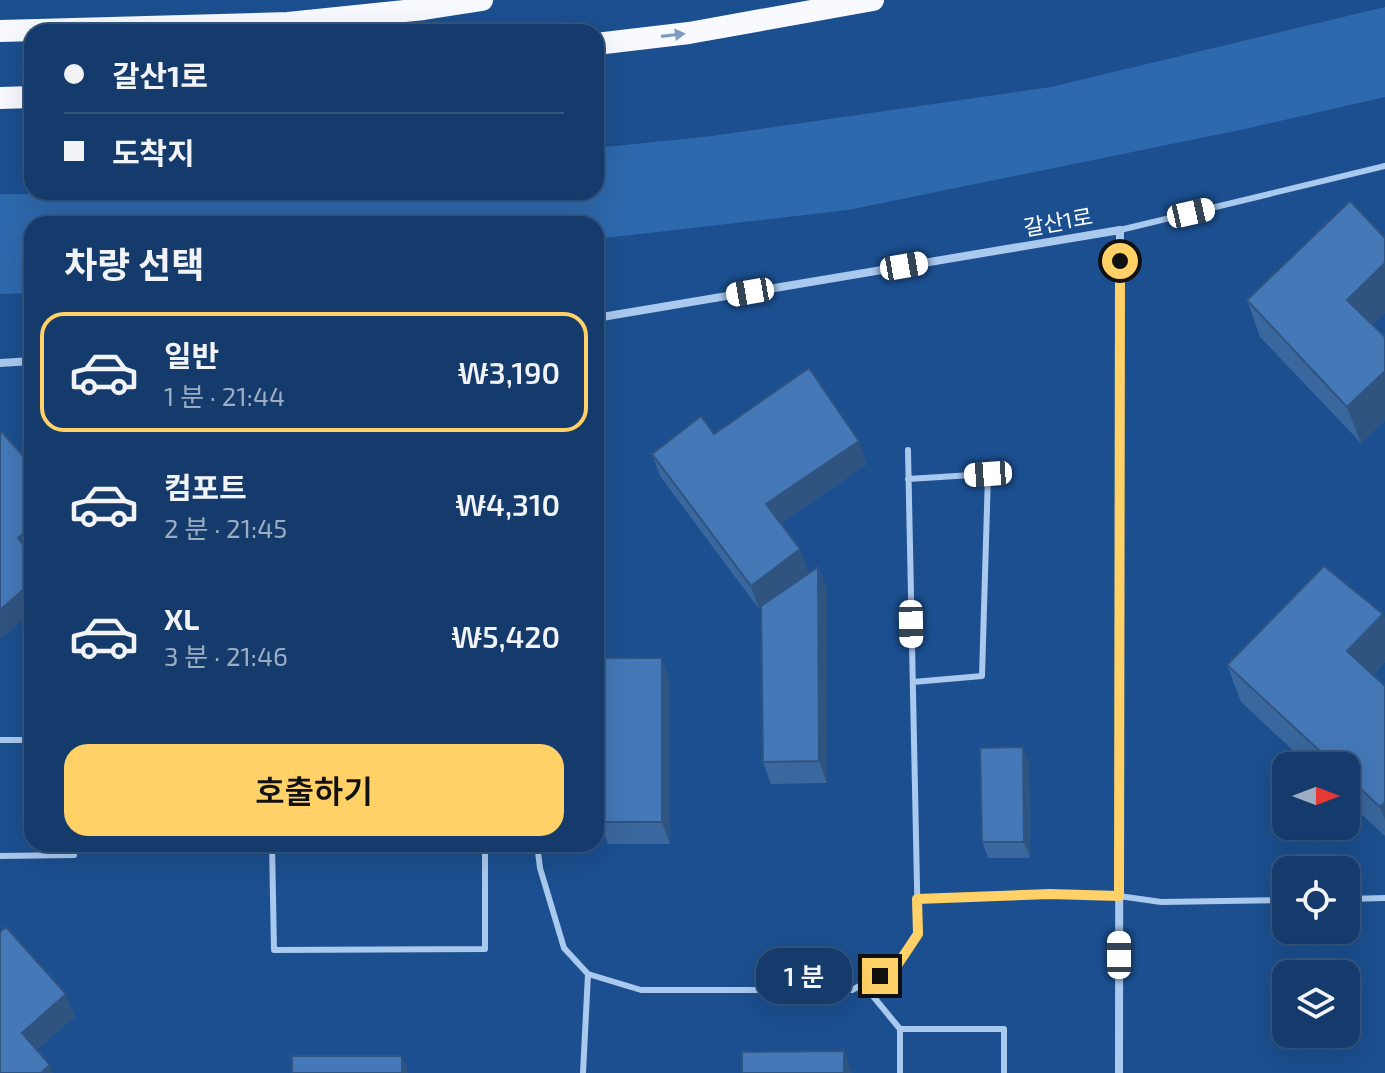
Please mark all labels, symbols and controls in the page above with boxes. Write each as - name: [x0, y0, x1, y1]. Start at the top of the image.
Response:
- one-way arrow: [661, 28, 686, 41]
- text: 갈산1로: [112, 57, 208, 93]
- text: 도착지: [112, 134, 195, 170]
- car: [1165, 196, 1217, 230]
- street label: 갈산1로: [1021, 202, 1094, 240]
- text: 차량 선택: [64, 242, 204, 285]
- route start: [1102, 243, 1138, 279]
- car: [878, 250, 930, 282]
- car: [724, 276, 776, 308]
- icon: car: [68, 336, 140, 408]
- text: 일반: [164, 337, 219, 373]
- text: ₩3,190: [458, 354, 560, 390]
- text: 1 분 · 21:44: [164, 380, 285, 411]
- car: [963, 460, 1013, 488]
- icon: car: [68, 468, 140, 540]
- text: 컴포트: [164, 469, 247, 505]
- text: ₩4,310: [455, 486, 560, 522]
- text: 2 분 · 21:45: [164, 512, 287, 543]
- icon: car: [68, 600, 140, 672]
- text: XL: [164, 600, 199, 636]
- car: [899, 600, 923, 648]
- text: ₩5,420: [451, 618, 560, 654]
- text: 3 분 · 21:46: [164, 640, 288, 671]
- button: 호출하기: [64, 744, 564, 836]
- north arrow: [1272, 752, 1360, 840]
- map controls: [1272, 752, 1360, 1048]
- button: locate: [1272, 856, 1360, 944]
- car: [1107, 931, 1131, 979]
- callout: 1 분: [756, 948, 852, 1004]
- route end: [862, 958, 898, 994]
- text: 1 분: [784, 960, 824, 991]
- button: layers: [1272, 960, 1360, 1048]

